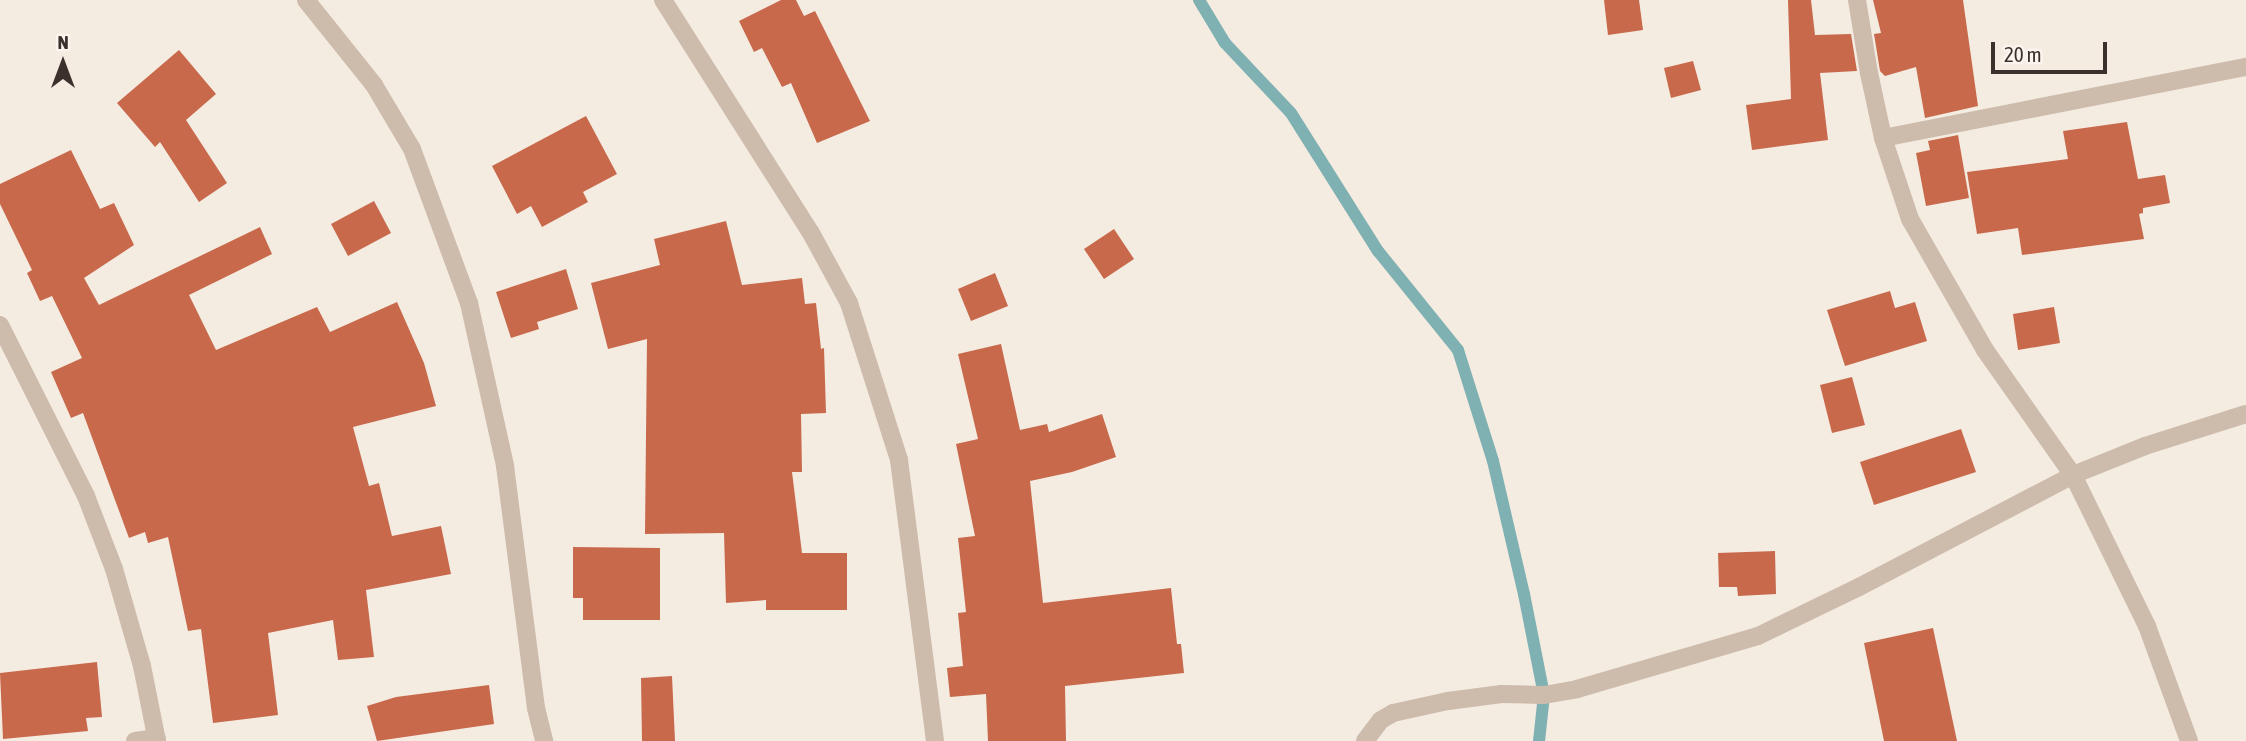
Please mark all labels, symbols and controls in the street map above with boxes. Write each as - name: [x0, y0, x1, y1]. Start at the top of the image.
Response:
- north arrow: [28, 28, 98, 98]
- scale bar: [1994, 28, 2110, 72]
- text: N: [57, 31, 69, 53]
- text: 20 m: [2004, 42, 2042, 66]

